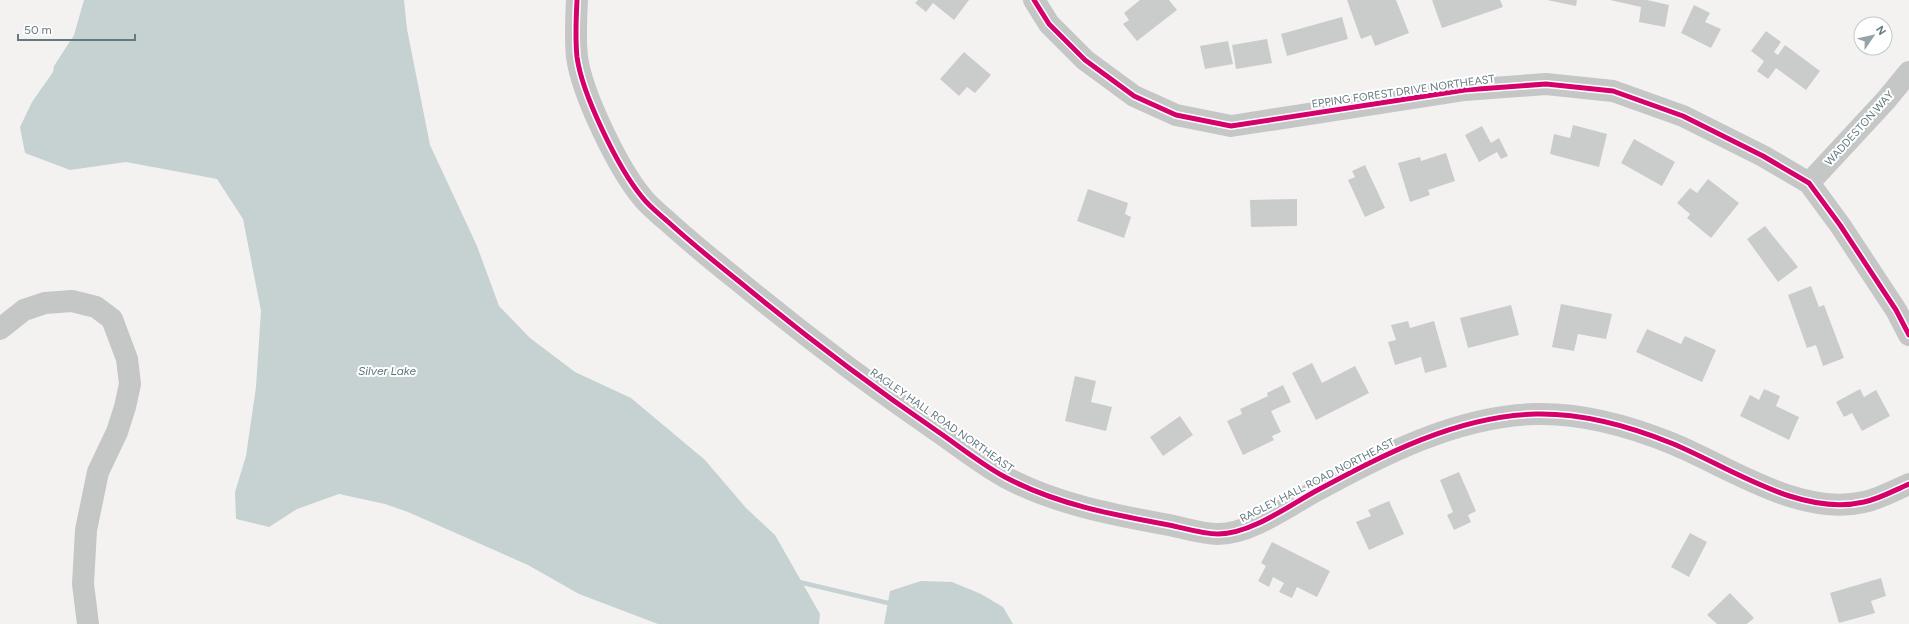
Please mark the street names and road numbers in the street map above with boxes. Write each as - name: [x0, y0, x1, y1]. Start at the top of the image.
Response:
- street label: EPPING FOREST DRIVE NORTHEAST: [1311, 72, 1495, 111]
- street label: WADDESTON WAY: [1822, 88, 1897, 168]
- street label: RAGLEY HALL ROAD NORTHEAST: [868, 366, 1016, 475]
- street label: RAGLEY HALL ROAD NORTHEAST: [1238, 436, 1397, 525]

